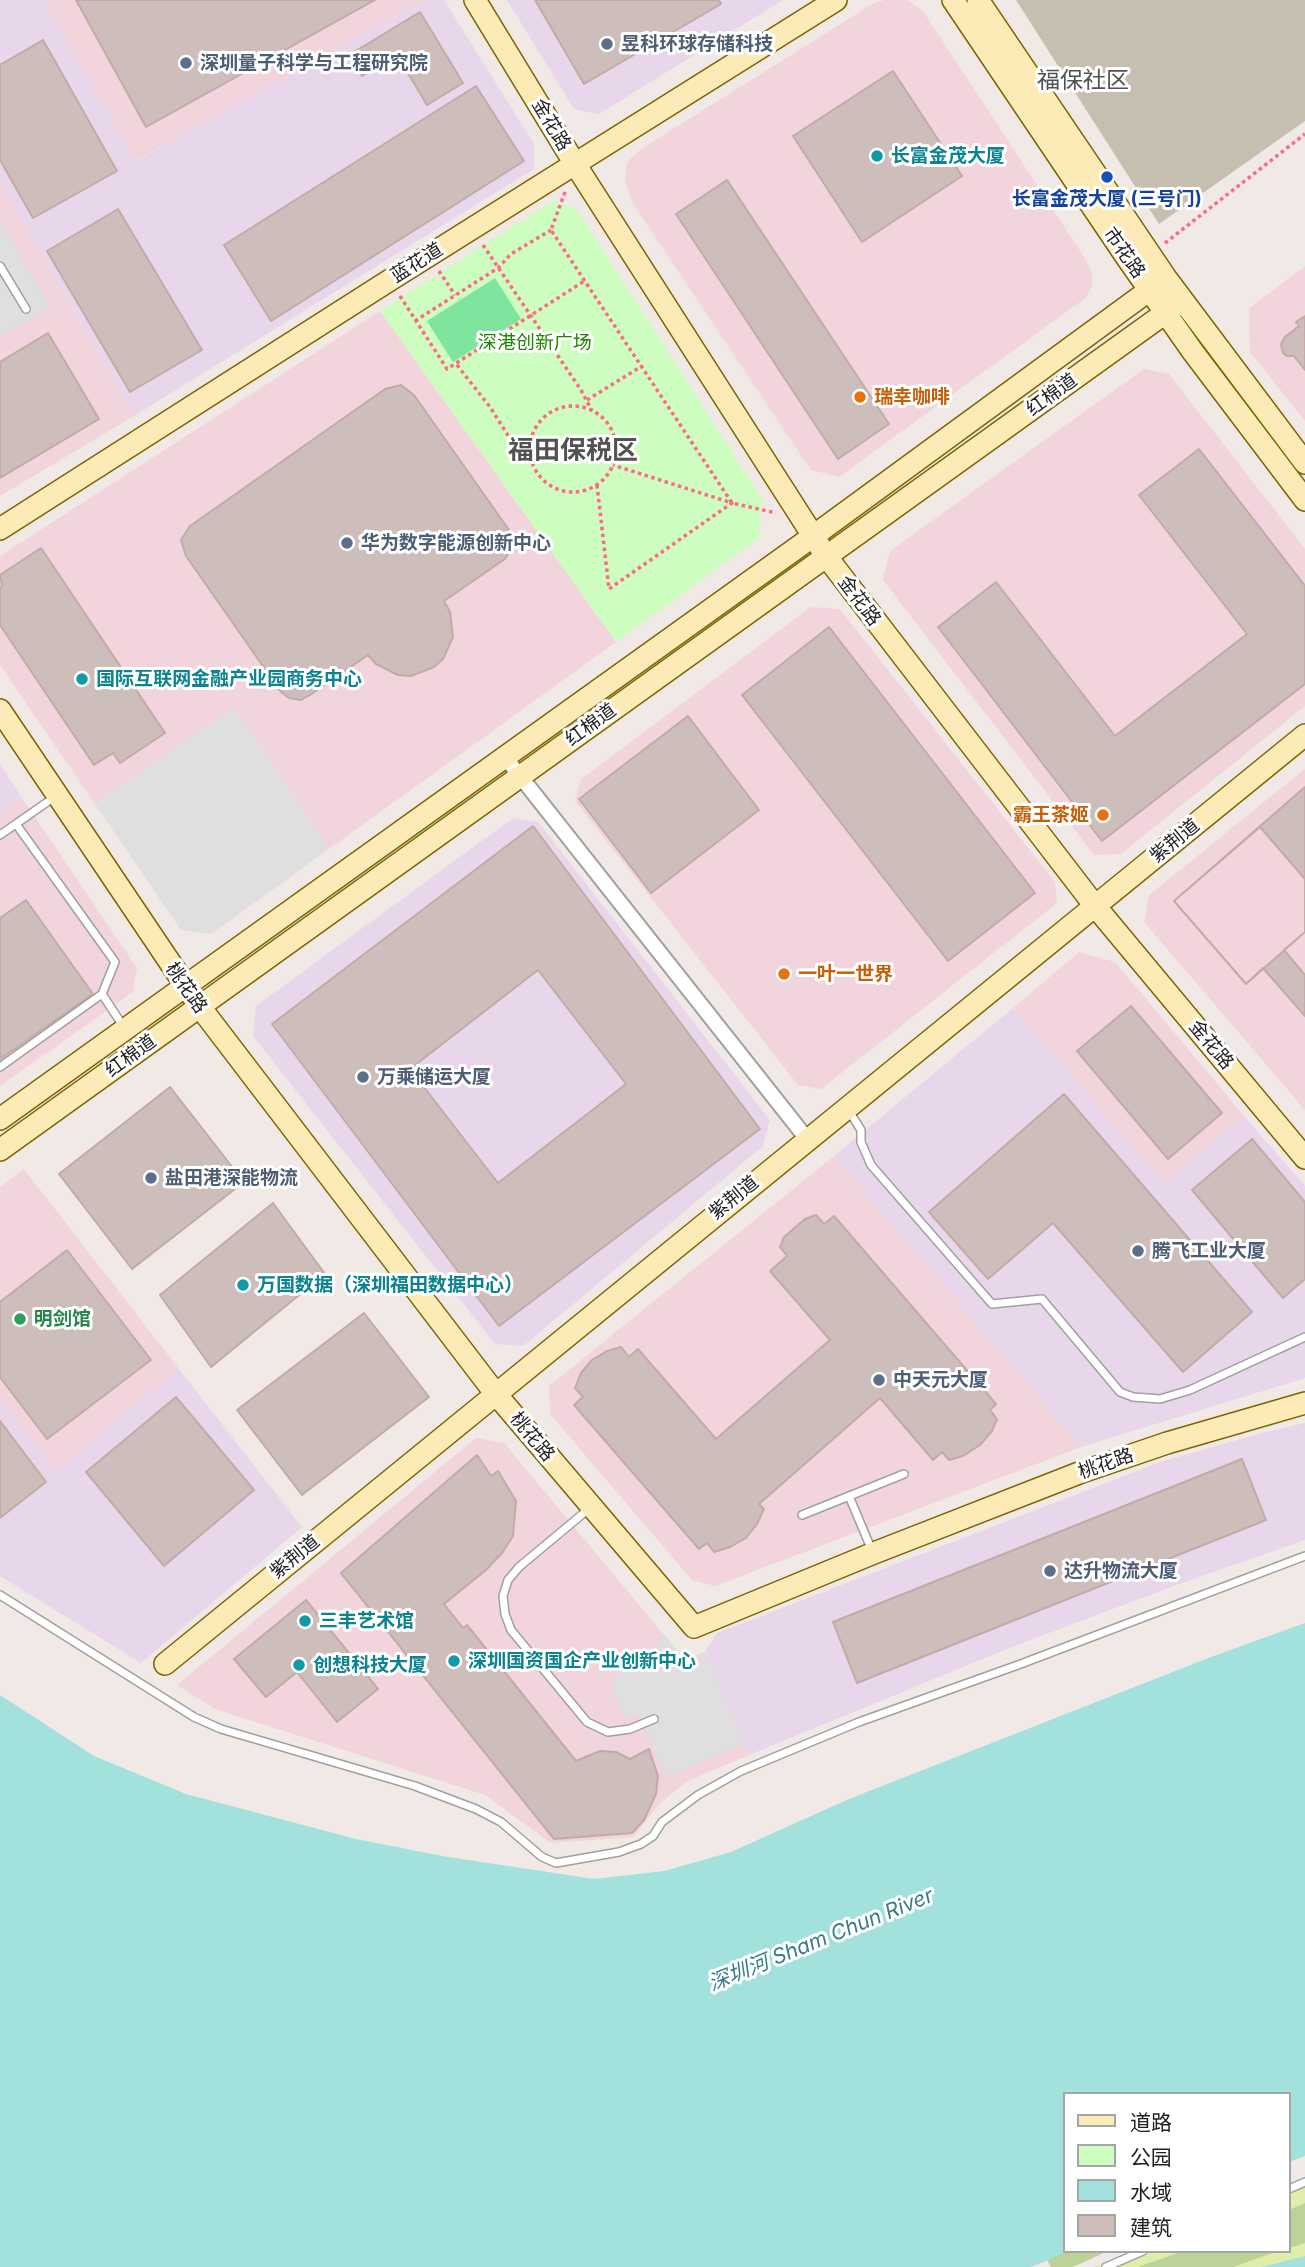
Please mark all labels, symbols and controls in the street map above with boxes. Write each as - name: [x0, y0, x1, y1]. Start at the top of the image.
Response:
- place label: 昱科环球存储科技: [621, 33, 773, 55]
- marker: 昱科环球存储科技: [599, 36, 615, 52]
- place label: 深圳量子科学与工程研究院: [200, 52, 428, 74]
- marker: 深圳量子科学与工程研究院: [178, 55, 194, 71]
- district label: 福保社区: [1037, 67, 1129, 95]
- street label: 金花路: [527, 95, 575, 155]
- place label: 长富金茂大厦: [891, 145, 1005, 167]
- marker: 长富金茂大厦: [869, 148, 885, 164]
- marker: 长富金茂大厦 (三号门): [1099, 169, 1115, 185]
- place label: 长富金茂大厦 (三号门): [1012, 188, 1202, 210]
- street label: 市花路: [1098, 223, 1150, 283]
- street label: 蓝花道: [387, 238, 447, 288]
- park label: 深港创新广场: [478, 332, 592, 354]
- street label: 红棉道: [1022, 369, 1082, 421]
- place label: 瑞幸咖啡: [874, 386, 950, 408]
- marker: 瑞幸咖啡: [852, 389, 868, 405]
- district label: 福田保税区: [508, 435, 638, 467]
- place label: 华为数字能源创新中心: [361, 532, 551, 554]
- marker: 华为数字能源创新中心: [339, 535, 355, 551]
- street label: 金花路: [833, 571, 885, 631]
- place label: 国际互联网金融产业园商务中心: [96, 668, 362, 690]
- marker: 国际互联网金融产业园商务中心: [74, 671, 90, 687]
- street label: 红棉道: [561, 699, 621, 751]
- place label: 霸王茶姬: [1013, 804, 1089, 826]
- marker: 霸王茶姬: [1095, 807, 1111, 823]
- street label: 紫荆道: [1146, 814, 1204, 868]
- street label: 桃花路: [160, 958, 212, 1018]
- place label: 一叶一世界: [798, 963, 893, 985]
- marker: 一叶一世界: [776, 966, 792, 982]
- street label: 金花路: [1184, 1016, 1238, 1074]
- street label: 红棉道: [101, 1030, 161, 1082]
- place label: 万乘储运大厦: [377, 1066, 491, 1088]
- marker: 万乘储运大厦: [355, 1069, 371, 1085]
- place label: 盐田港深能物流: [165, 1167, 298, 1189]
- marker: 盐田港深能物流: [143, 1170, 159, 1186]
- street label: 紫荆道: [705, 1171, 763, 1225]
- place label: 腾飞工业大厦: [1152, 1240, 1266, 1262]
- marker: 腾飞工业大厦: [1130, 1243, 1146, 1259]
- place label: 万国数据（深圳福田数据中心）: [257, 1274, 523, 1296]
- marker: 万国数据（深圳福田数据中心）: [235, 1277, 251, 1293]
- place label: 明剑馆: [34, 1308, 91, 1330]
- marker: 明剑馆: [12, 1311, 28, 1327]
- place label: 中天元大厦: [893, 1369, 988, 1391]
- marker: 中天元大厦: [871, 1372, 887, 1388]
- street label: 桃花路: [505, 1408, 559, 1466]
- street label: 桃花路: [1075, 1444, 1137, 1484]
- street label: 紫荆道: [266, 1530, 324, 1584]
- place label: 达升物流大厦: [1064, 1560, 1178, 1582]
- marker: 达升物流大厦: [1042, 1563, 1058, 1579]
- place label: 三丰艺术馆: [319, 1610, 414, 1632]
- marker: 三丰艺术馆: [297, 1613, 313, 1629]
- place label: 深圳国资国企产业创新中心: [468, 1650, 696, 1672]
- marker: 深圳国资国企产业创新中心: [446, 1653, 462, 1669]
- place label: 创想科技大厦: [313, 1654, 427, 1676]
- marker: 创想科技大厦: [291, 1657, 307, 1673]
- water label: 深圳河 Sham Chun River: [705, 1883, 937, 1997]
- legend: [1064, 2092, 1291, 2253]
- text: 道路: [1130, 2110, 1172, 2135]
- text: 公园: [1130, 2145, 1172, 2170]
- text: 水域: [1130, 2180, 1172, 2205]
- text: 建筑: [1130, 2215, 1172, 2240]

